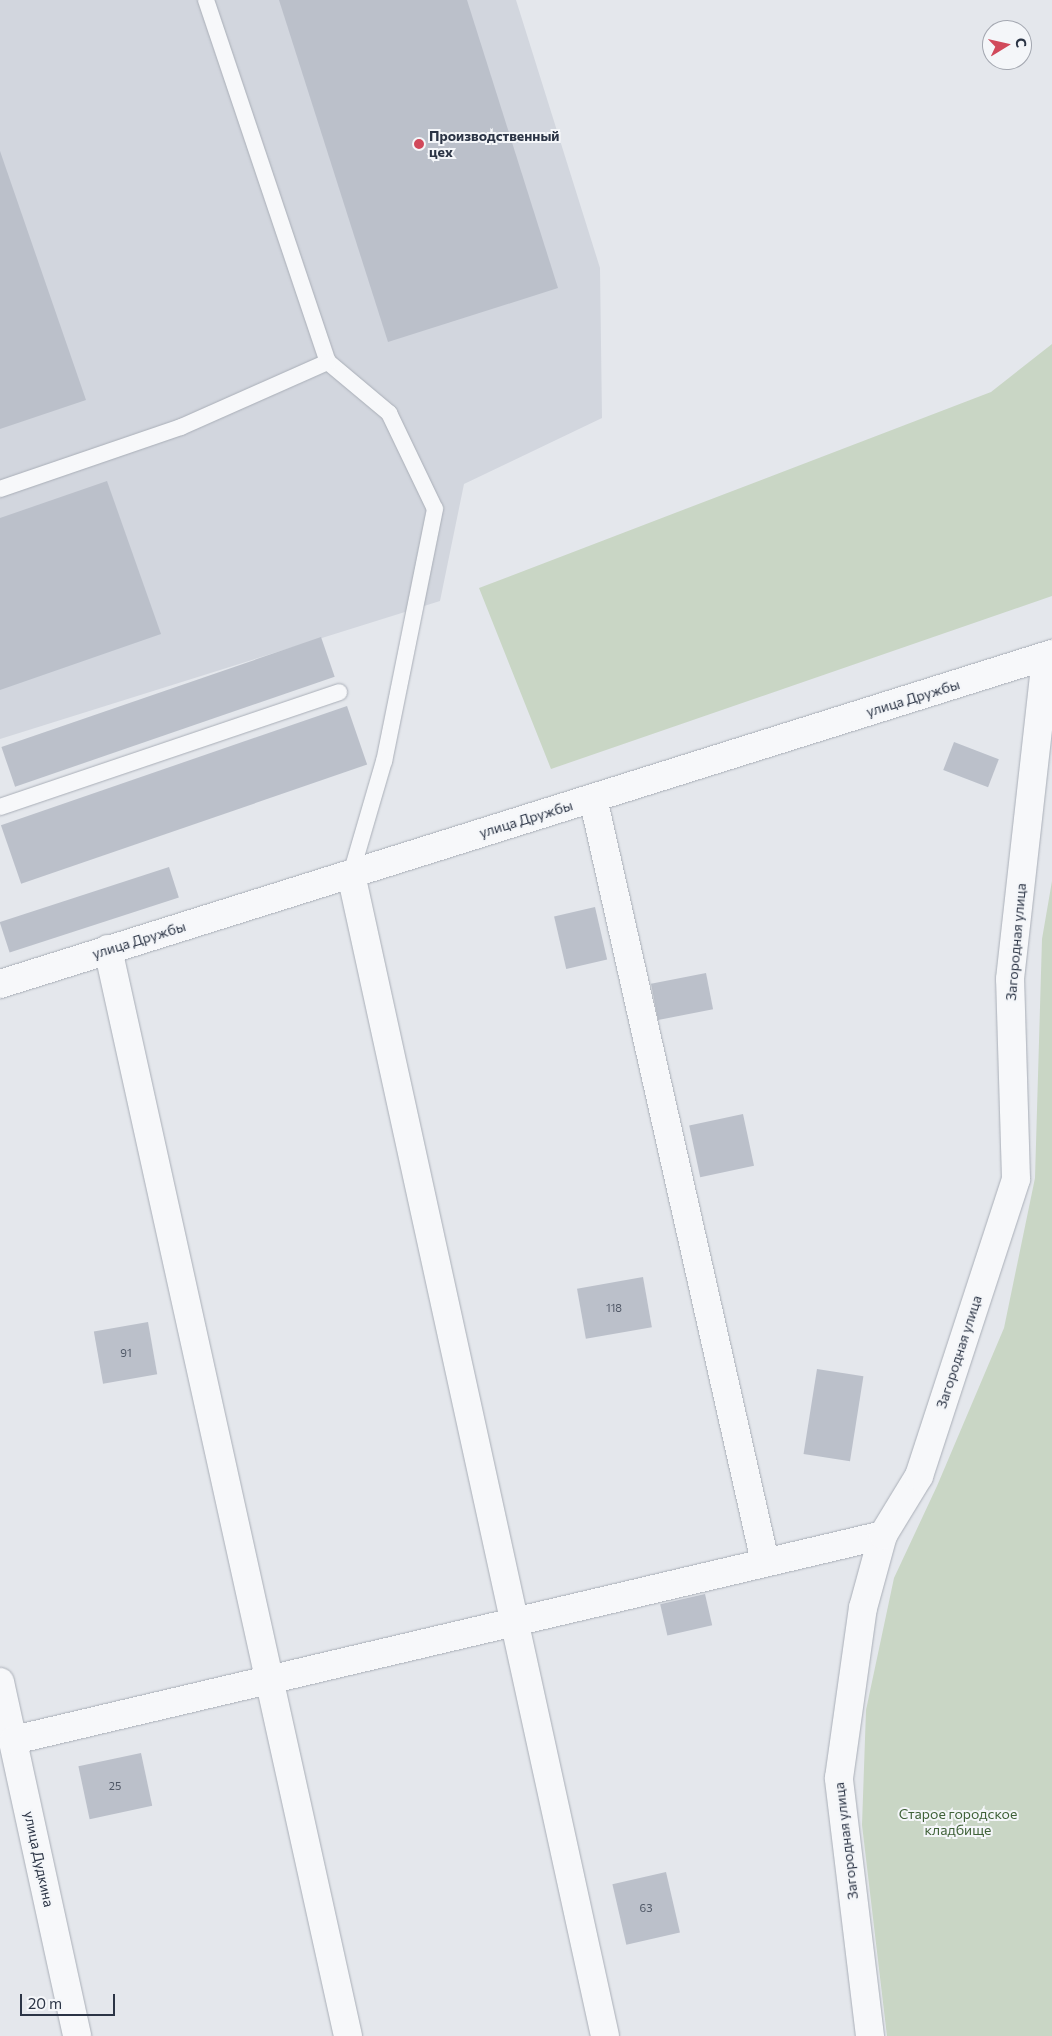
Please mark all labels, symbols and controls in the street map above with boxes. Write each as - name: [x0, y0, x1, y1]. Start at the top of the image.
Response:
- north arrow: [982, 20, 1032, 70]
- text: С: [1012, 37, 1030, 49]
- place label: Производственный цех: [429, 128, 560, 160]
- marker: Производственный цех: [413, 138, 425, 150]
- street label: улица Дружбы: [864, 676, 962, 720]
- street label: улица Дружбы: [477, 797, 575, 841]
- street label: Загородная улица: [1002, 883, 1030, 1001]
- street label: улица Дружбы: [90, 918, 188, 962]
- street label: Загородная улица: [933, 1293, 985, 1411]
- house number: 118: [606, 1301, 622, 1315]
- house number: 91: [120, 1346, 132, 1360]
- house number: 25: [109, 1779, 121, 1793]
- street label: Загородная улица: [830, 1781, 862, 1901]
- park label: Старое городское кладбище: [899, 1806, 1017, 1838]
- street label: улица Дудкина: [21, 1810, 57, 1908]
- house number: 63: [640, 1901, 652, 1915]
- scale bar: [22, 1984, 118, 2016]
- text: 20 m: [28, 1994, 62, 2012]

